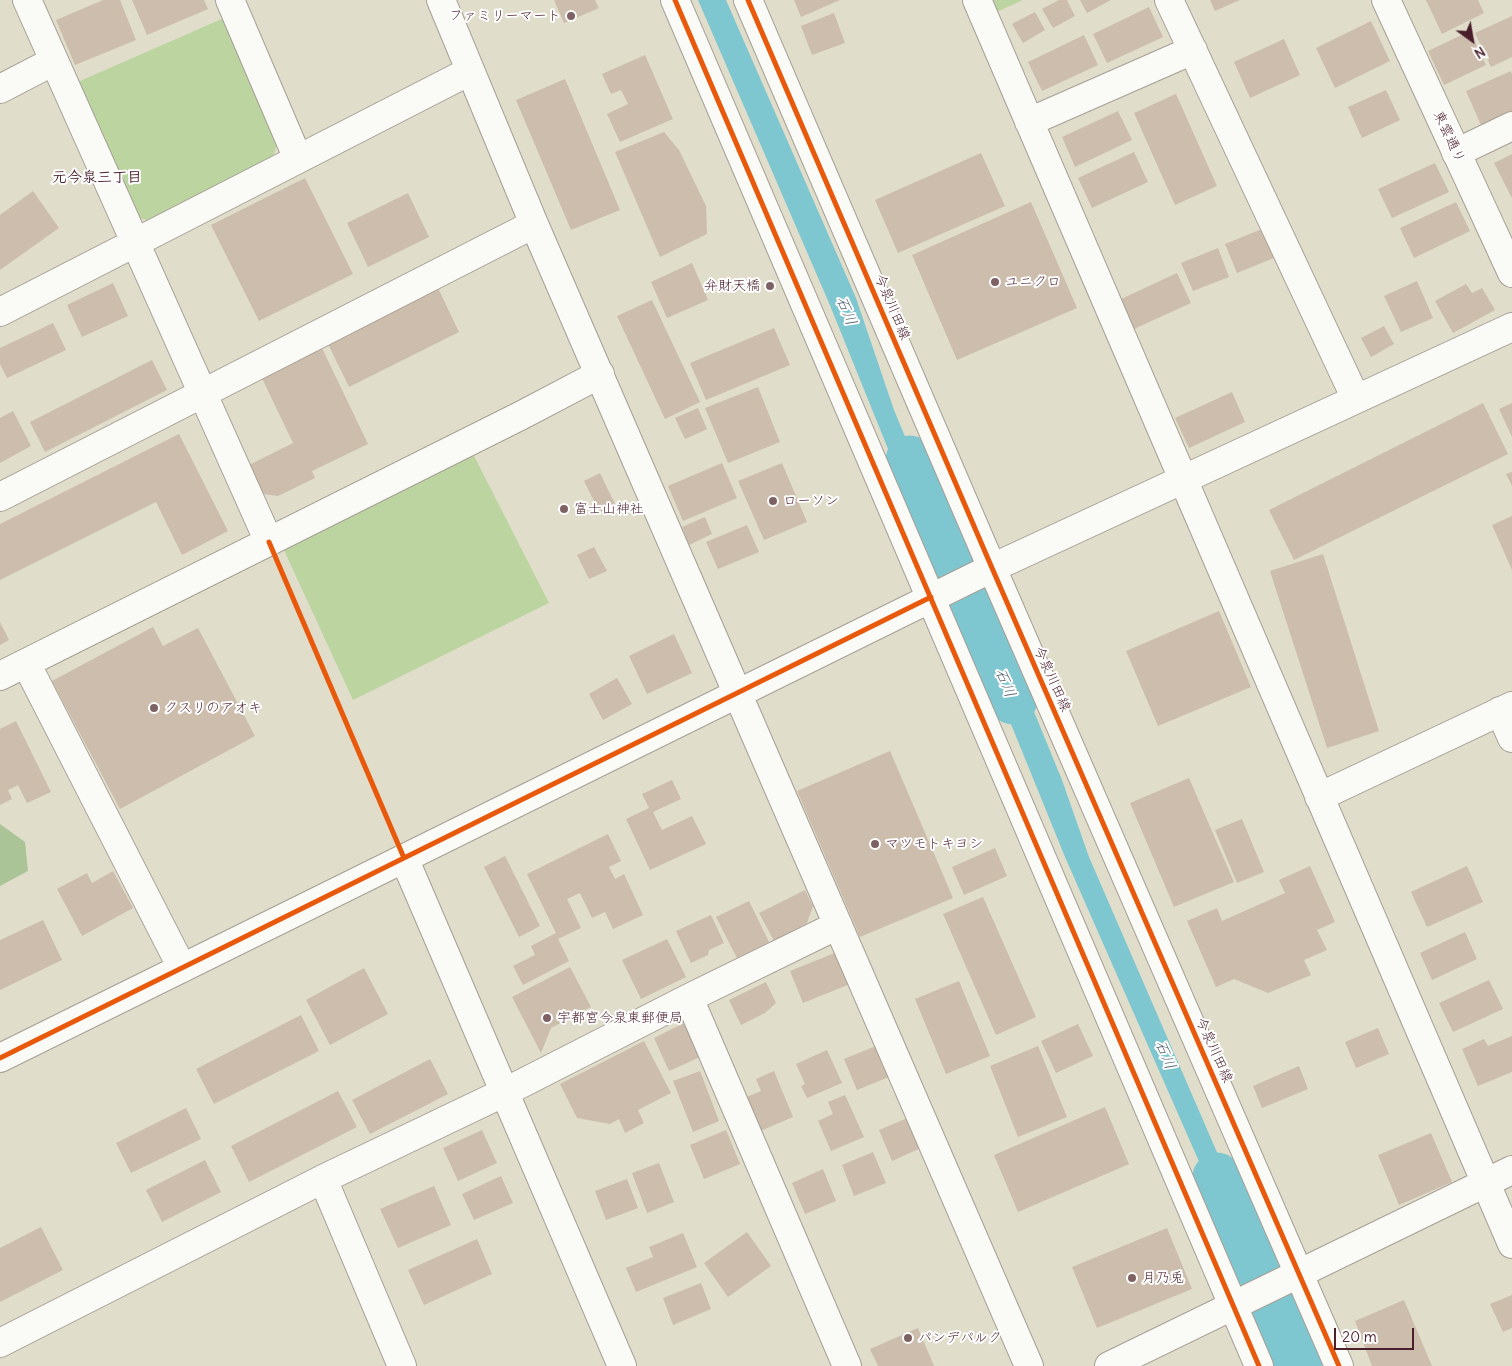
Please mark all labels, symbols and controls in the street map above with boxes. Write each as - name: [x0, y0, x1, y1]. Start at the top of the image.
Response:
- place label: ファミリーマート: [449, 8, 561, 24]
- marker: ファミリーマート: [565, 10, 577, 22]
- north arrow: [1447, 15, 1497, 65]
- text: N: [1471, 43, 1489, 63]
- street label: 東雲通り: [1430, 108, 1468, 166]
- district label: 元今泉三丁目: [52, 169, 142, 187]
- street label: 今泉川田線: [871, 272, 913, 342]
- place label: ユニクロ: [1005, 274, 1061, 290]
- marker: ユニクロ: [989, 276, 1001, 288]
- place label: 弁財天橋: [704, 278, 760, 294]
- marker: 弁財天橋: [764, 280, 776, 292]
- water label: 石川: [832, 294, 860, 328]
- place label: ローソン: [783, 493, 839, 509]
- marker: ローソン: [767, 495, 779, 507]
- place label: 富士山神社: [574, 501, 644, 517]
- marker: 富士山神社: [558, 503, 570, 515]
- street label: 今泉川田線: [1030, 644, 1074, 714]
- water label: 石川: [991, 666, 1019, 700]
- place label: クスリのアオキ: [164, 700, 262, 716]
- marker: クスリのアオキ: [148, 702, 160, 714]
- place label: マツモトキヨシ: [885, 836, 983, 852]
- marker: マツモトキヨシ: [869, 838, 881, 850]
- place label: 宇都宮今泉東郵便局: [557, 1010, 683, 1026]
- marker: 宇都宮今泉東郵便局: [541, 1012, 553, 1024]
- street label: 今泉川田線: [1192, 1015, 1236, 1085]
- water label: 石川: [1151, 1038, 1179, 1072]
- place label: 月乃兎: [1142, 1270, 1184, 1286]
- marker: 月乃兎: [1126, 1272, 1138, 1284]
- scale bar: [1337, 1318, 1417, 1350]
- text: 20 m: [1342, 1327, 1377, 1346]
- place label: パンデパルク: [918, 1330, 1002, 1346]
- marker: パンデパルク: [902, 1332, 914, 1344]

